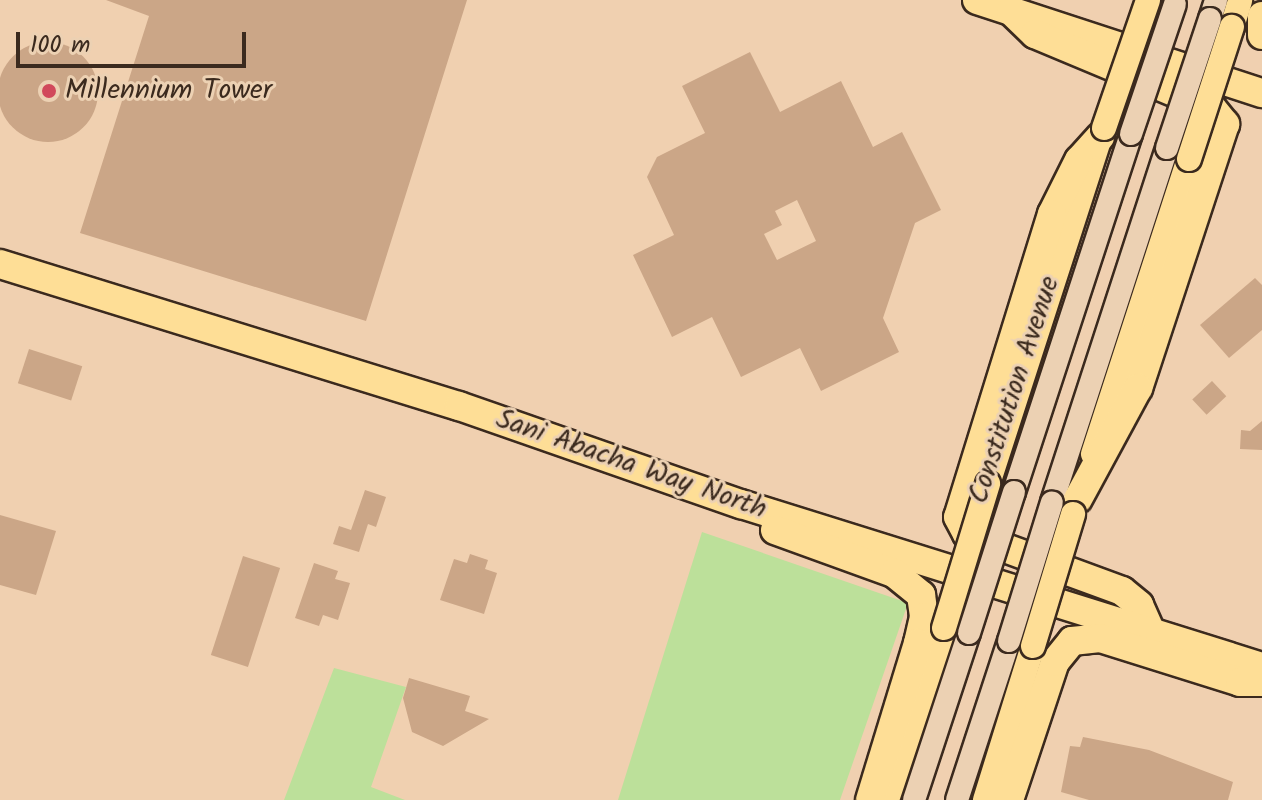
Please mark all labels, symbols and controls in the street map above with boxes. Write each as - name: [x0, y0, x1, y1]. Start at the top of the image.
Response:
- scale bar: [20, 16, 250, 66]
- text: 100 m: [30, 26, 90, 65]
- place label: Millennium Tower: [65, 74, 272, 108]
- marker: Millennium Tower: [40, 82, 58, 100]
- street label: Constitution Avenue: [962, 272, 1068, 508]
- street label: Sani Abacha Way North: [491, 403, 771, 527]

